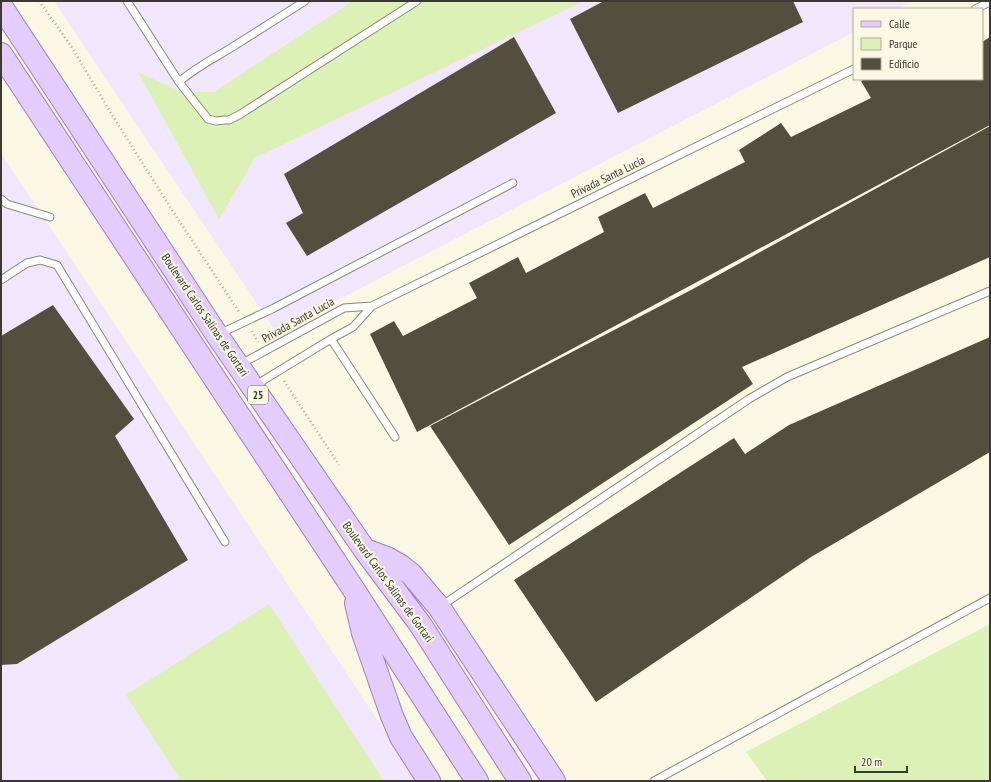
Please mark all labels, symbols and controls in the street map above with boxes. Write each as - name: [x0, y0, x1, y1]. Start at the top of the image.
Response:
- legend: [853, 8, 983, 80]
- text: Calle: [889, 16, 910, 31]
- text: Parque: [889, 36, 918, 51]
- text: Edificio: [889, 56, 919, 71]
- street label: Privada Santa Lucía: [568, 152, 647, 201]
- street label: Boulevard Carlos Salinas de Gortari: [159, 250, 252, 379]
- street label: Privada Santa Lucía: [259, 293, 337, 346]
- road number: 25: [248, 386, 268, 404]
- street label: Boulevard Carlos Salinas de Gortari: [340, 518, 437, 645]
- scale bar: [855, 748, 907, 774]
- text: 20 m: [861, 754, 882, 769]

